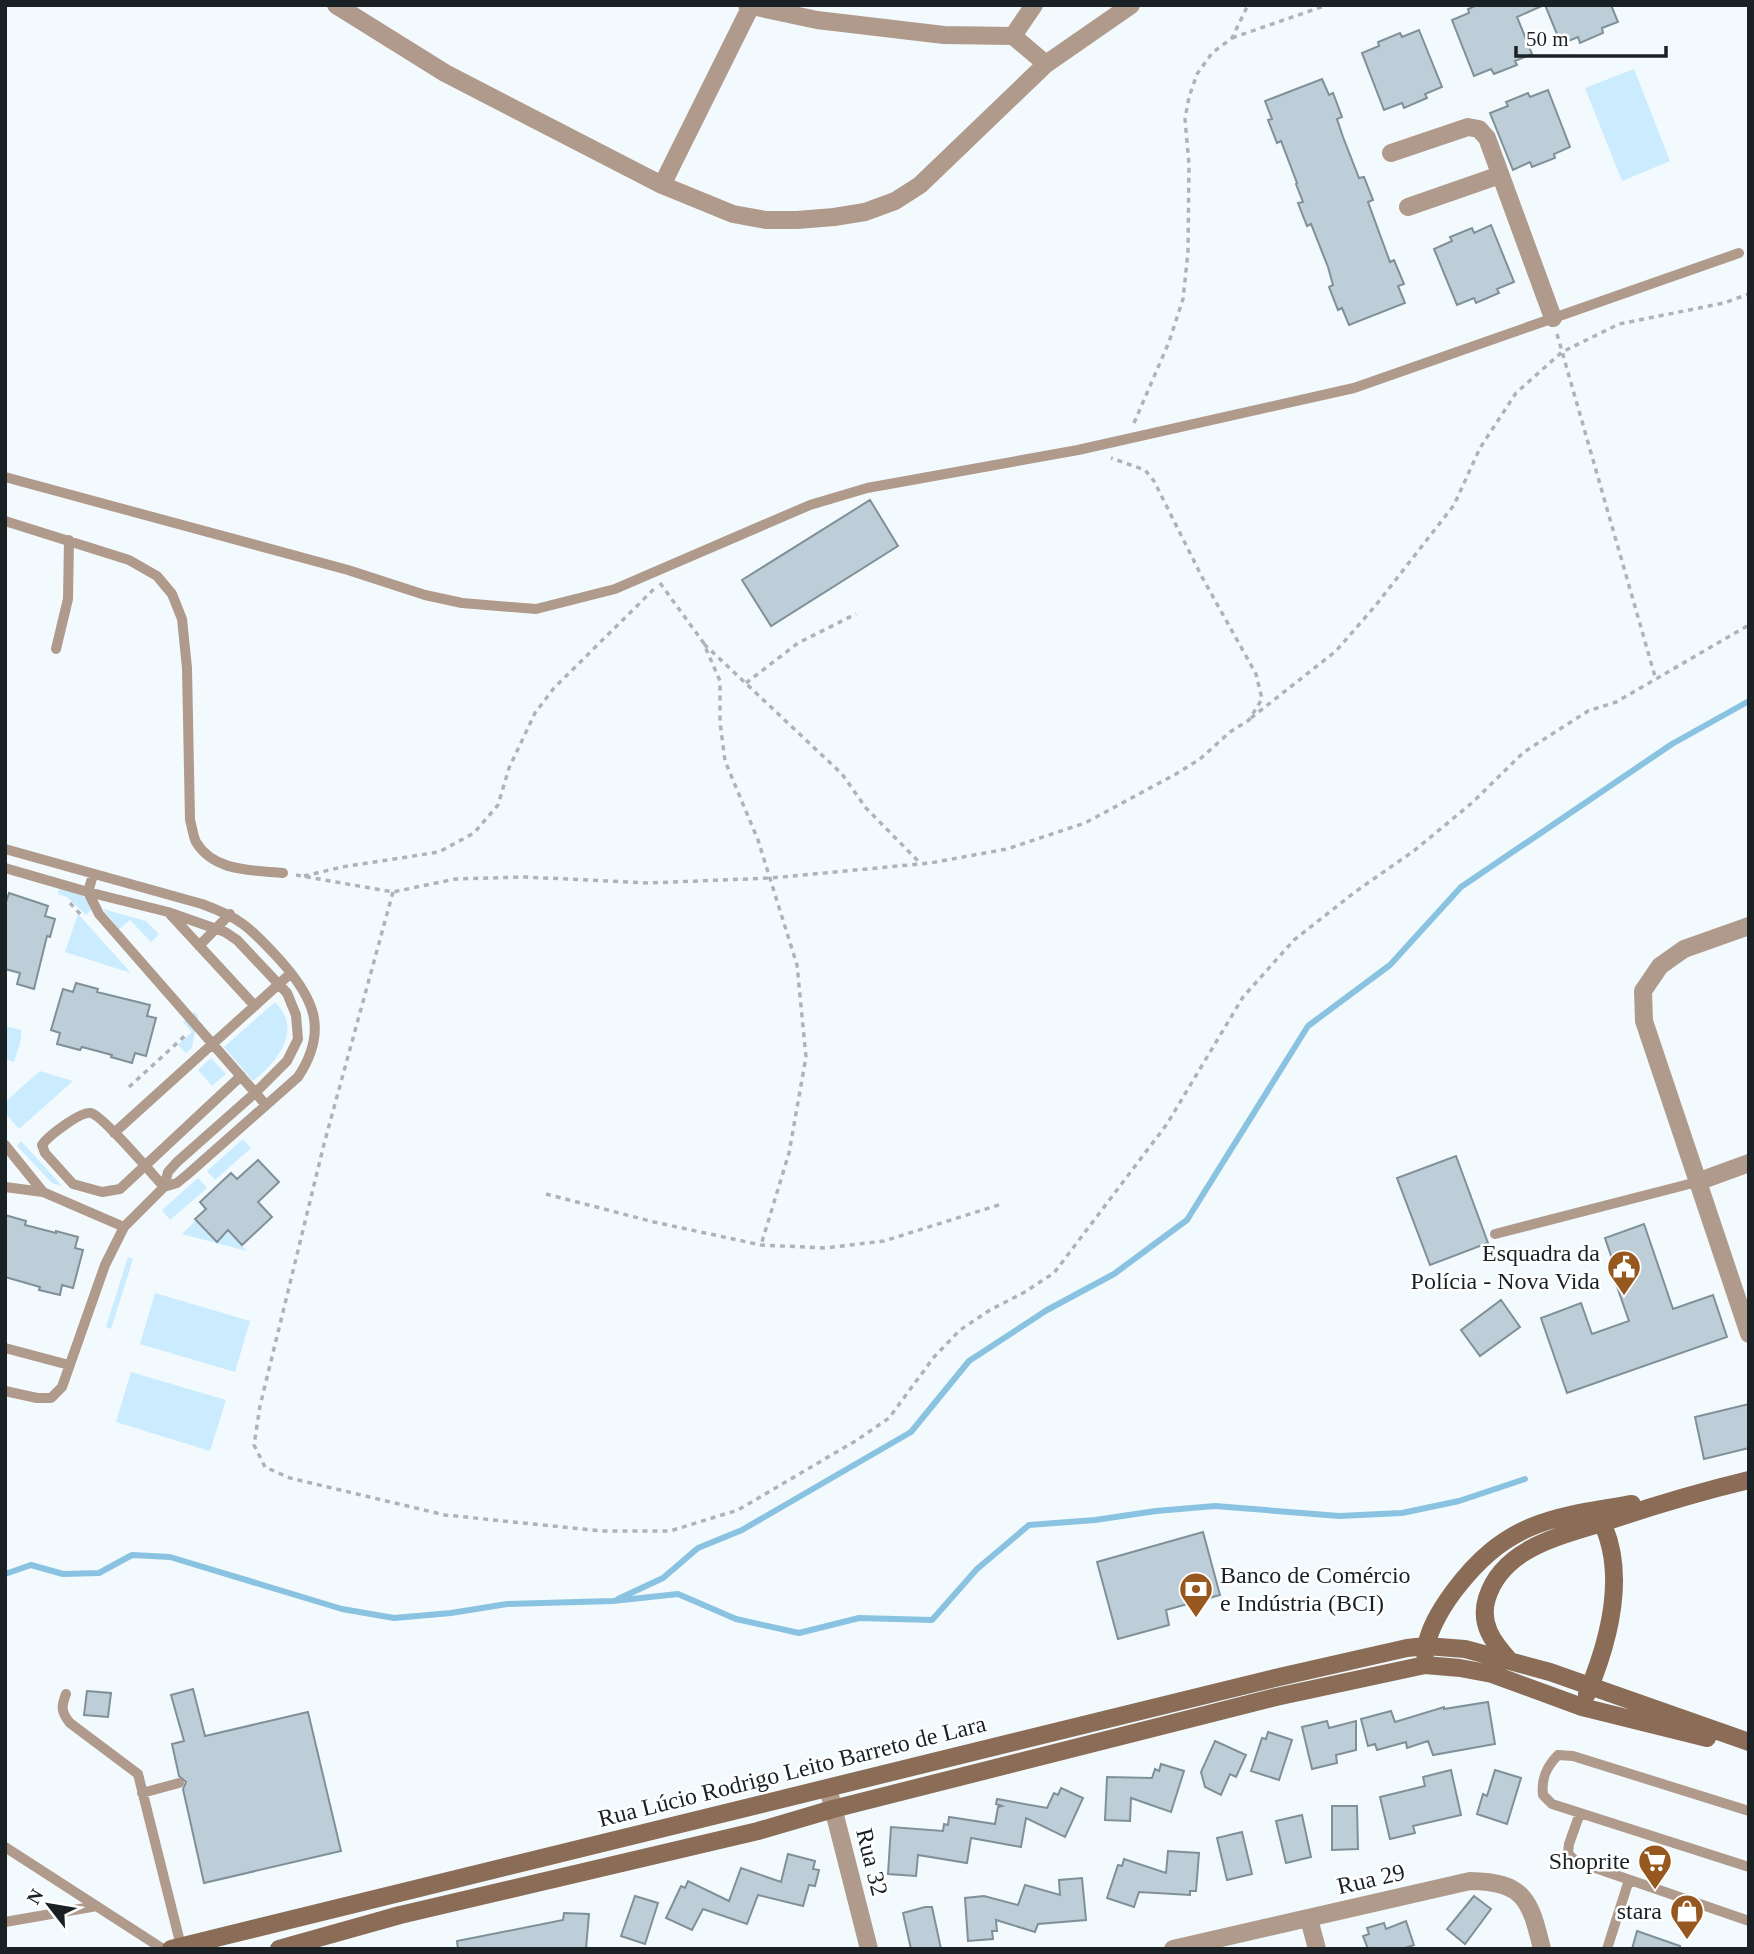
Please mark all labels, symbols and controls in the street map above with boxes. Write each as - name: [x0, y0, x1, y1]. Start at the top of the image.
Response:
- scale bar: [1516, 14, 1666, 58]
- text: 50 m: [1526, 27, 1569, 51]
- place label: Esquadra da Polícia - Nova Vida: [1411, 1240, 1600, 1294]
- public building icon: Esquadra da Polícia - Nova Vida: [1605, 1248, 1643, 1297]
- place label: Banco de Comércio e Indústria (BCI): [1220, 1562, 1411, 1616]
- bank icon: Banco de Comércio e Indústria (BCI): [1177, 1570, 1215, 1619]
- street label: Rua Lúcio Rodrigo Leito Barreto de Lara: [596, 1710, 989, 1832]
- street label: Rua 32: [851, 1826, 893, 1898]
- supermarket icon: Shoprite: [1636, 1842, 1674, 1891]
- place label: Shoprite: [1549, 1848, 1630, 1874]
- street label: Rua 29: [1335, 1859, 1407, 1899]
- north arrow: [14, 1870, 84, 1940]
- text: N: [22, 1885, 48, 1908]
- shop icon: stara: [1668, 1892, 1706, 1941]
- place label: stara: [1617, 1898, 1662, 1924]

